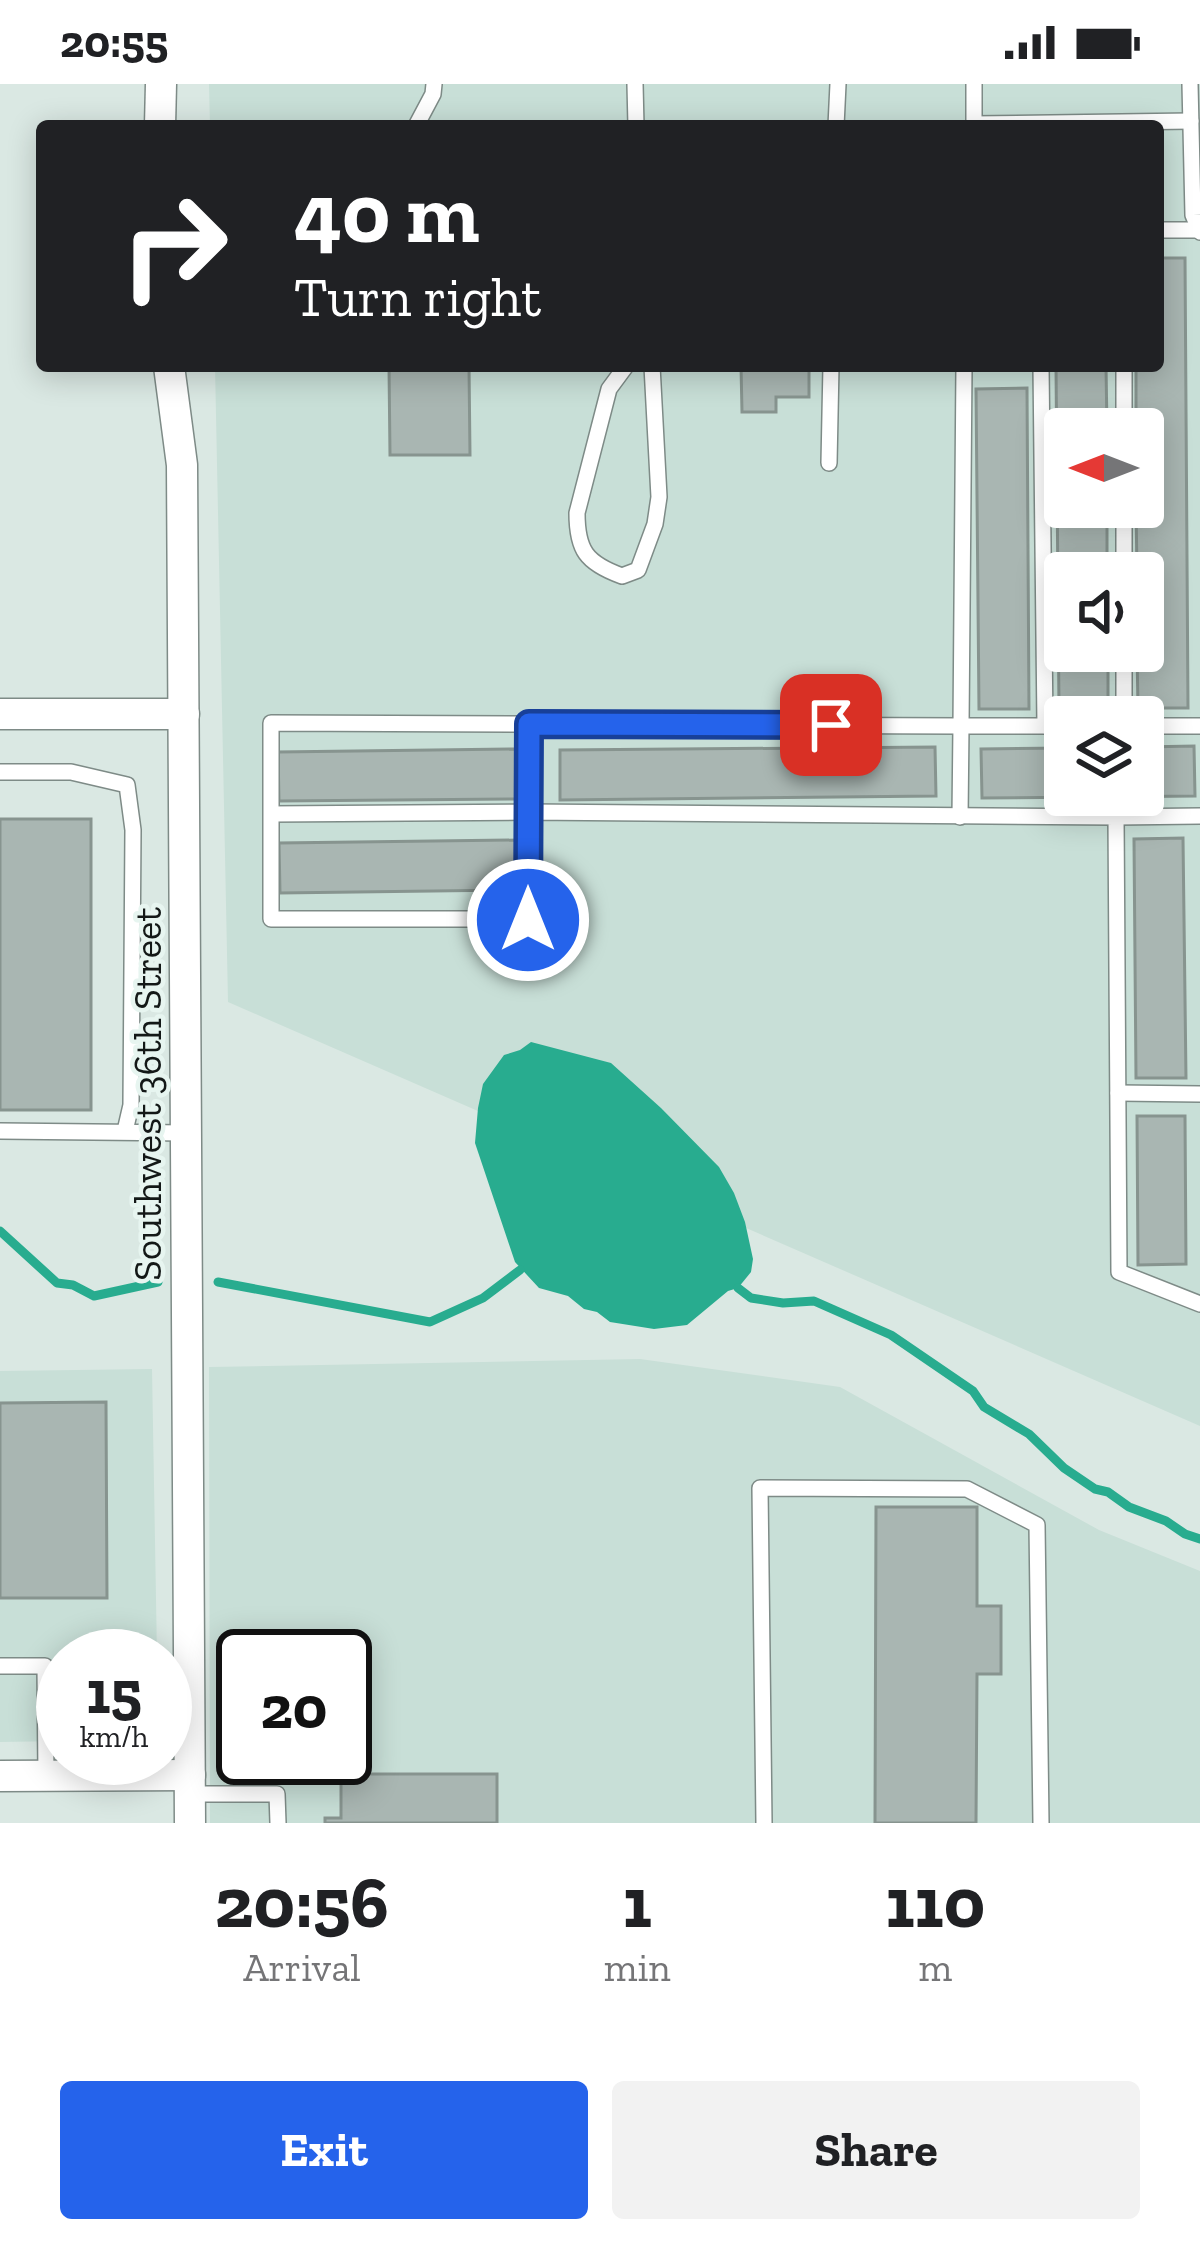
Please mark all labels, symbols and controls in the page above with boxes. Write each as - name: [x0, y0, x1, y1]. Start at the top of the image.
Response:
- text: 20:55: [60, 15, 168, 69]
- text: 40 m: [294, 163, 480, 264]
- icon: right: [96, 168, 252, 324]
- text: Turn right: [294, 265, 541, 330]
- north arrow: [1044, 408, 1164, 528]
- map controls: [1044, 408, 1164, 816]
- button: sound: [1044, 552, 1164, 672]
- pin: [780, 674, 882, 776]
- icon: arrive: [798, 692, 864, 758]
- button: layers: [1044, 696, 1164, 816]
- position arrow: [465, 857, 591, 983]
- street label: Southwest 36th Street: [124, 907, 171, 1281]
- speed limit sign: 20: [216, 1629, 372, 1785]
- text: 15: [86, 1656, 142, 1728]
- text: km/h: [80, 1719, 148, 1755]
- text: 20:56: [215, 1859, 389, 1945]
- text: 1: [623, 1859, 652, 1945]
- text: 110: [886, 1859, 985, 1945]
- text: Arrival: [243, 1944, 361, 1991]
- text: min: [604, 1944, 671, 1991]
- text: m: [918, 1944, 952, 1991]
- button: Exit: [60, 2081, 588, 2219]
- button: Share: [612, 2081, 1140, 2219]

